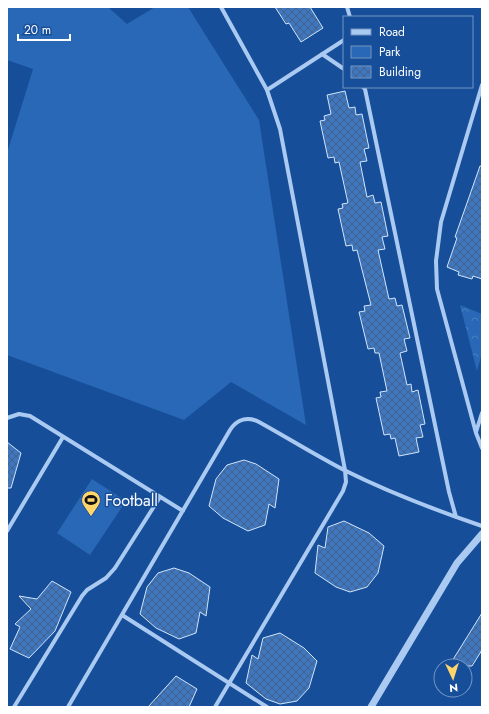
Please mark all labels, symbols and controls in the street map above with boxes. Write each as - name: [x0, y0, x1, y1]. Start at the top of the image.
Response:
- scale bar: [18, 16, 70, 42]
- legend: [343, 16, 473, 88]
- text: 20 m: [24, 21, 51, 39]
- text: Road: [379, 23, 405, 41]
- text: Park: [379, 43, 401, 61]
- text: Building: [379, 63, 421, 81]
- sports icon: Football: [80, 489, 102, 517]
- place label: Football: [105, 489, 158, 512]
- north arrow: [433, 658, 473, 698]
- text: N: [449, 680, 459, 696]

